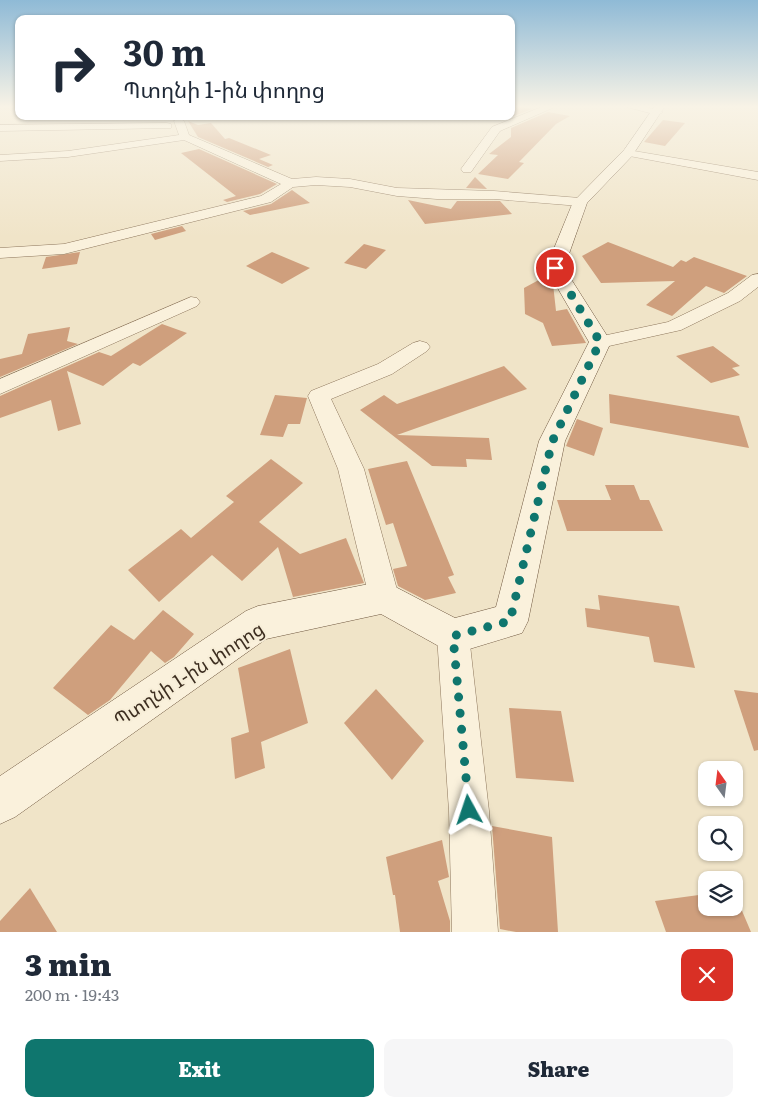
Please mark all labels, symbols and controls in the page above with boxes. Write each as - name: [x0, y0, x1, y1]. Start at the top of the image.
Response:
- text: 30 m: [123, 25, 206, 77]
- icon: right: [40, 35, 105, 100]
- text: Պտղնի 1-ին փողոց: [123, 72, 325, 105]
- pin: [534, 247, 576, 289]
- icon: arrive: [541, 254, 569, 282]
- street label: Պտղնի 1-ին փողոց: [107, 614, 269, 732]
- north arrow: [698, 761, 742, 806]
- map controls: [698, 761, 743, 916]
- position arrow: [442, 783, 494, 835]
- button: search: [698, 816, 743, 861]
- button: layers: [698, 871, 743, 916]
- text: 3 min: [25, 941, 111, 985]
- button: close: [681, 949, 733, 1001]
- text: 200 m · 19:43: [25, 982, 119, 1006]
- button: Exit: [25, 1039, 374, 1097]
- button: Share: [384, 1039, 733, 1097]

